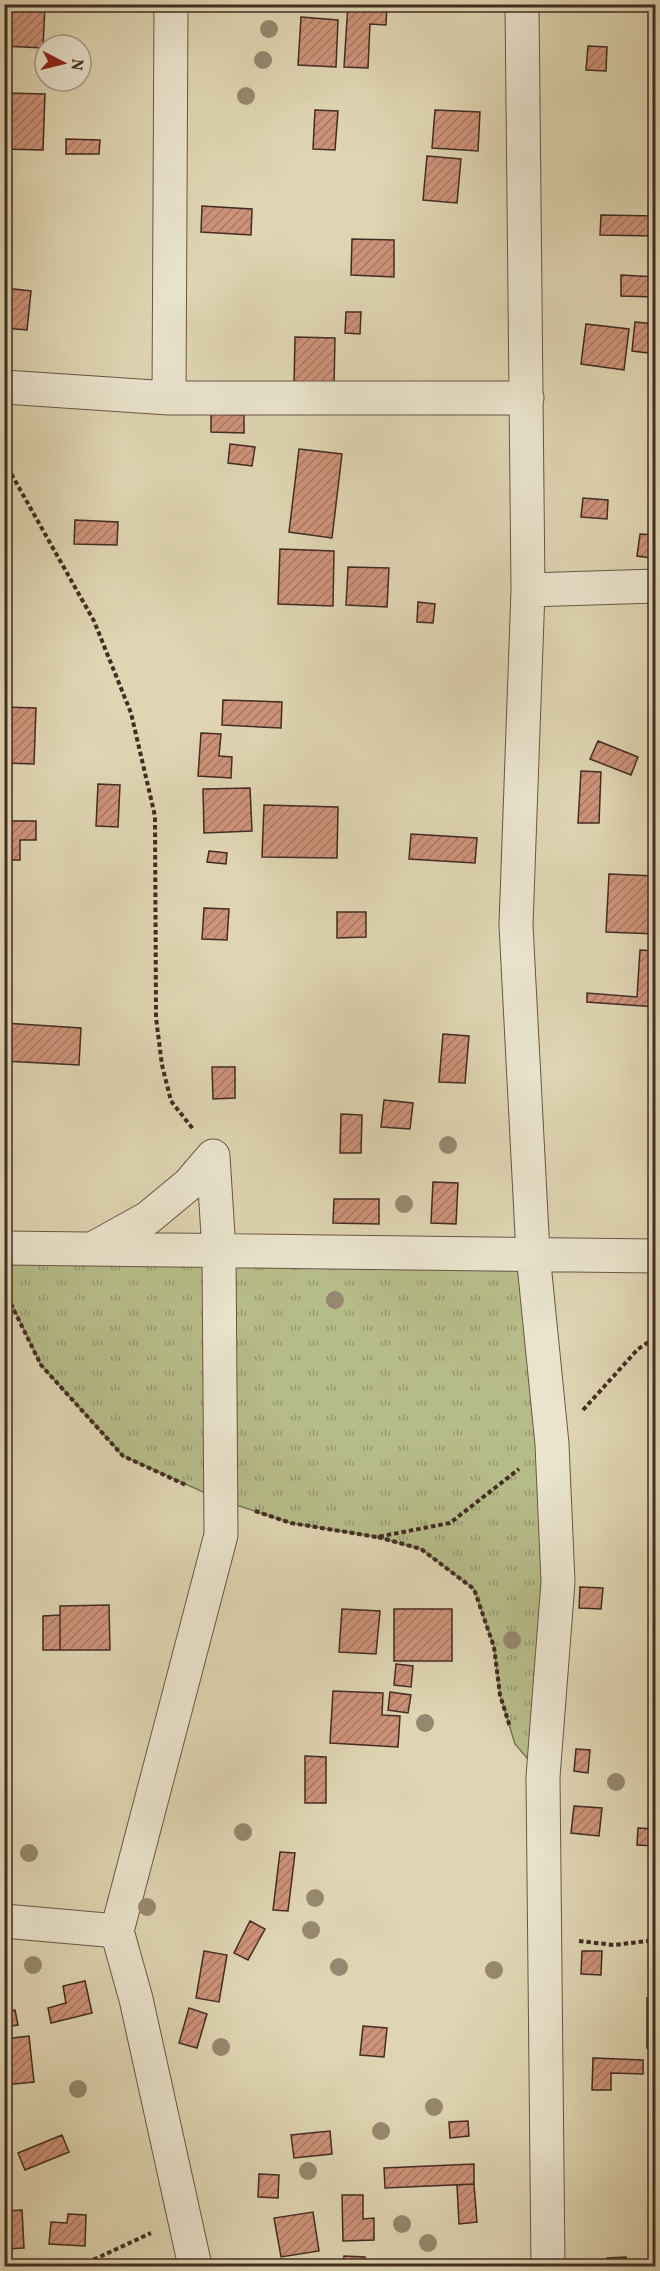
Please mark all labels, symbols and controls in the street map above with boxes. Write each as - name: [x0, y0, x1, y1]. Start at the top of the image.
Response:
- north arrow: [33, 33, 93, 93]
- text: N: [64, 57, 88, 72]

